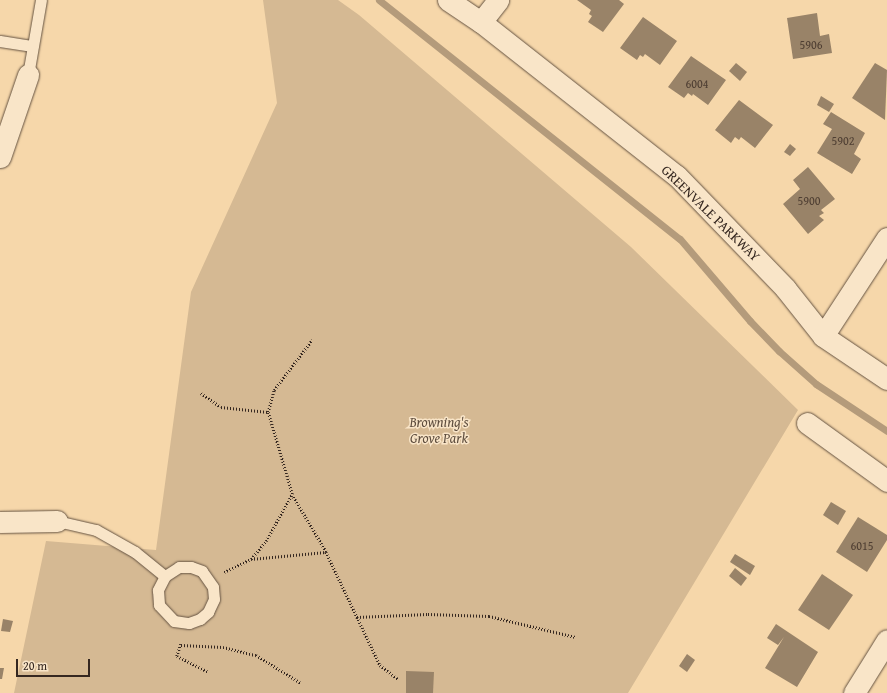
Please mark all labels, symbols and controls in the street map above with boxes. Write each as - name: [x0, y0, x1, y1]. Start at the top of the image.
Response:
- house number: 5906: [799, 38, 823, 52]
- house number: 6004: [685, 77, 709, 91]
- house number: 5902: [831, 134, 855, 148]
- street label: GREENVALE PARKWAY: [658, 161, 764, 265]
- house number: 5900: [797, 194, 821, 208]
- park label: Browning's Grove Park: [409, 414, 469, 446]
- house number: 6015: [850, 539, 874, 553]
- scale bar: [18, 651, 92, 677]
- text: 20 m: [23, 657, 47, 674]

